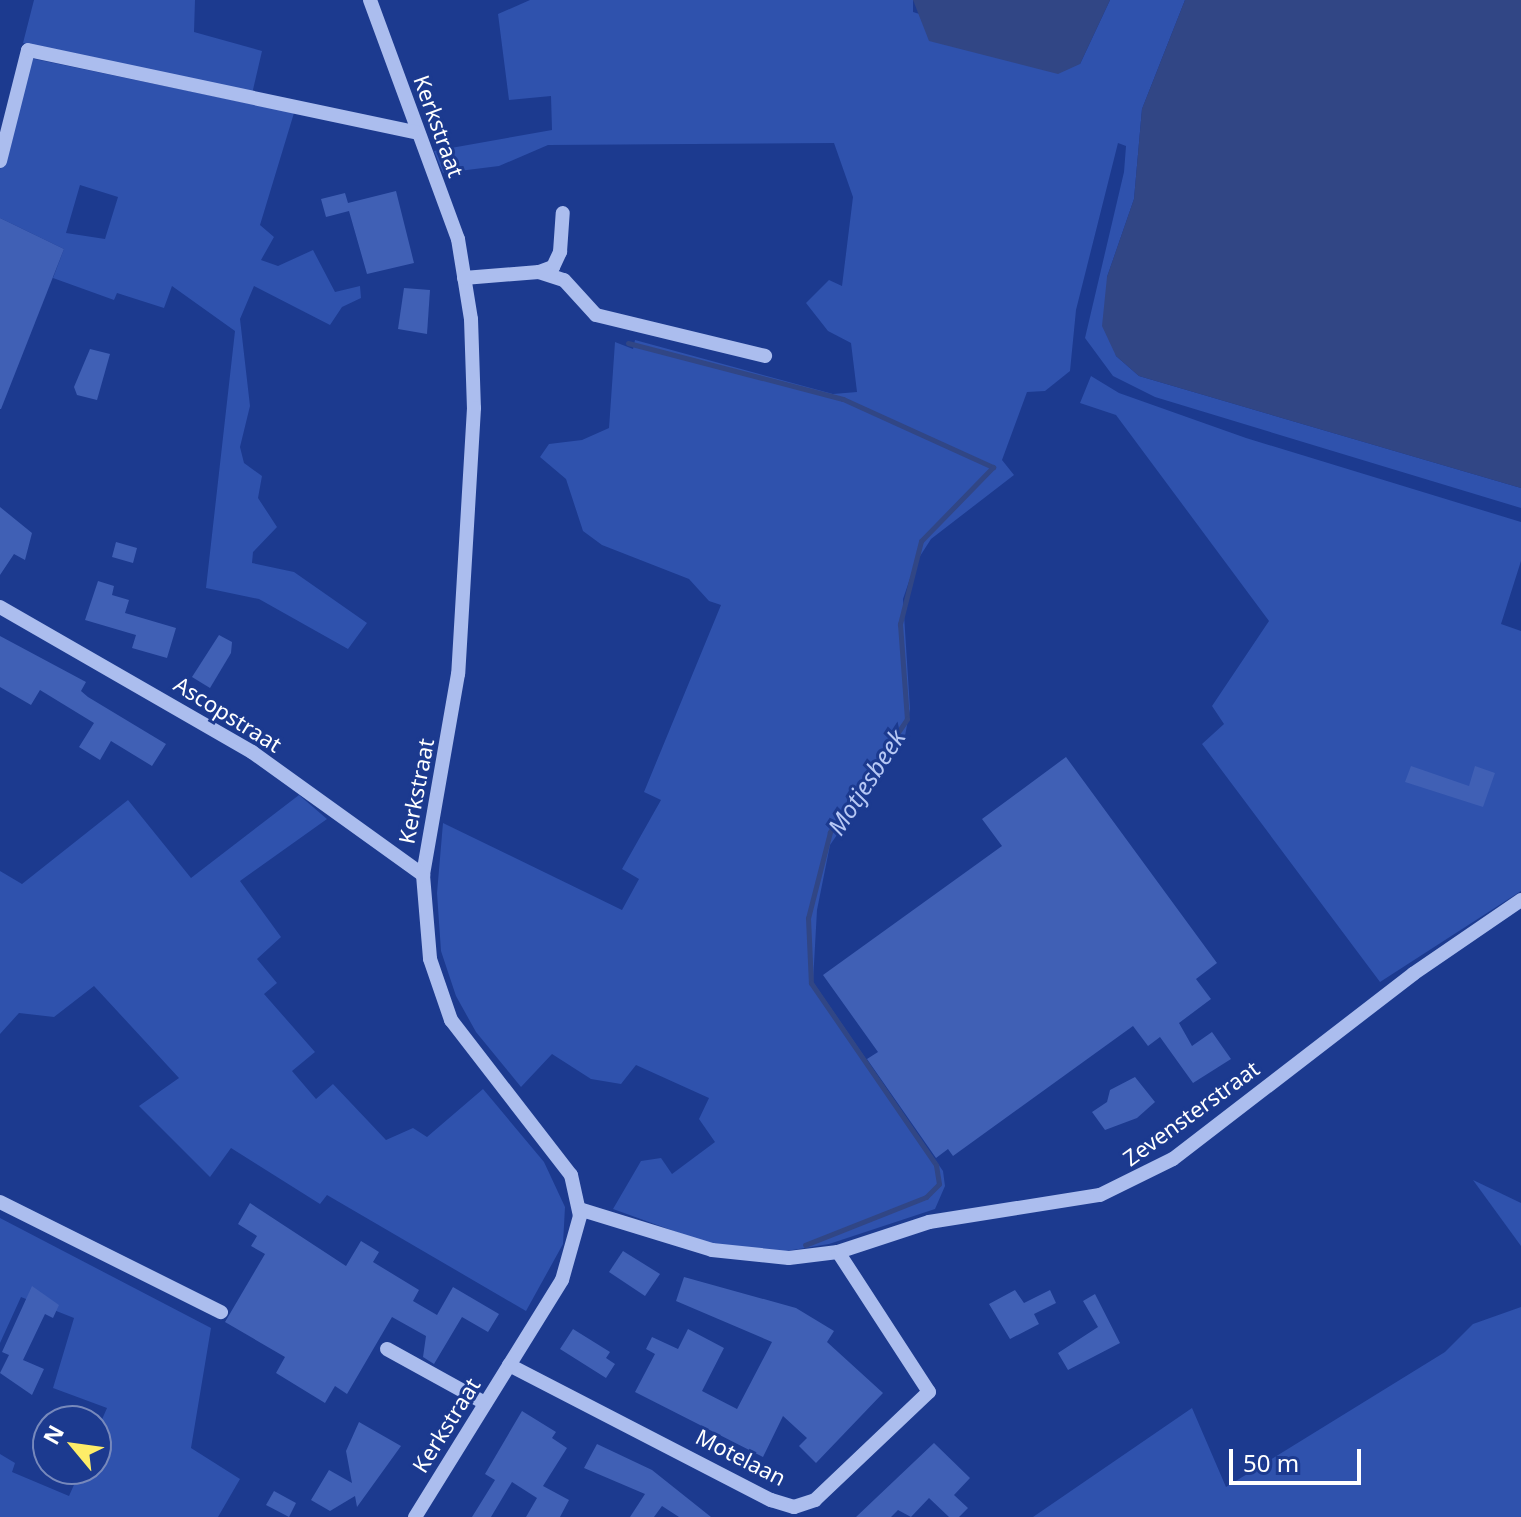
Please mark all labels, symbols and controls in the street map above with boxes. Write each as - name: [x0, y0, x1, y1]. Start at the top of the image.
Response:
- street label: Kerkstraat: [408, 71, 470, 181]
- street label: Ascopstraat: [169, 671, 287, 757]
- water label: Motjesbeek: [821, 724, 911, 840]
- street label: Kerkstraat: [393, 736, 439, 846]
- street label: Zevensterstraat: [1118, 1055, 1264, 1171]
- street label: Kerkstraat: [407, 1373, 485, 1477]
- north arrow: [32, 1405, 112, 1485]
- text: N: [35, 1419, 70, 1449]
- street label: Motelaan: [692, 1423, 790, 1491]
- scale bar: [1233, 1433, 1365, 1483]
- text: 50 m: [1243, 1446, 1299, 1479]

